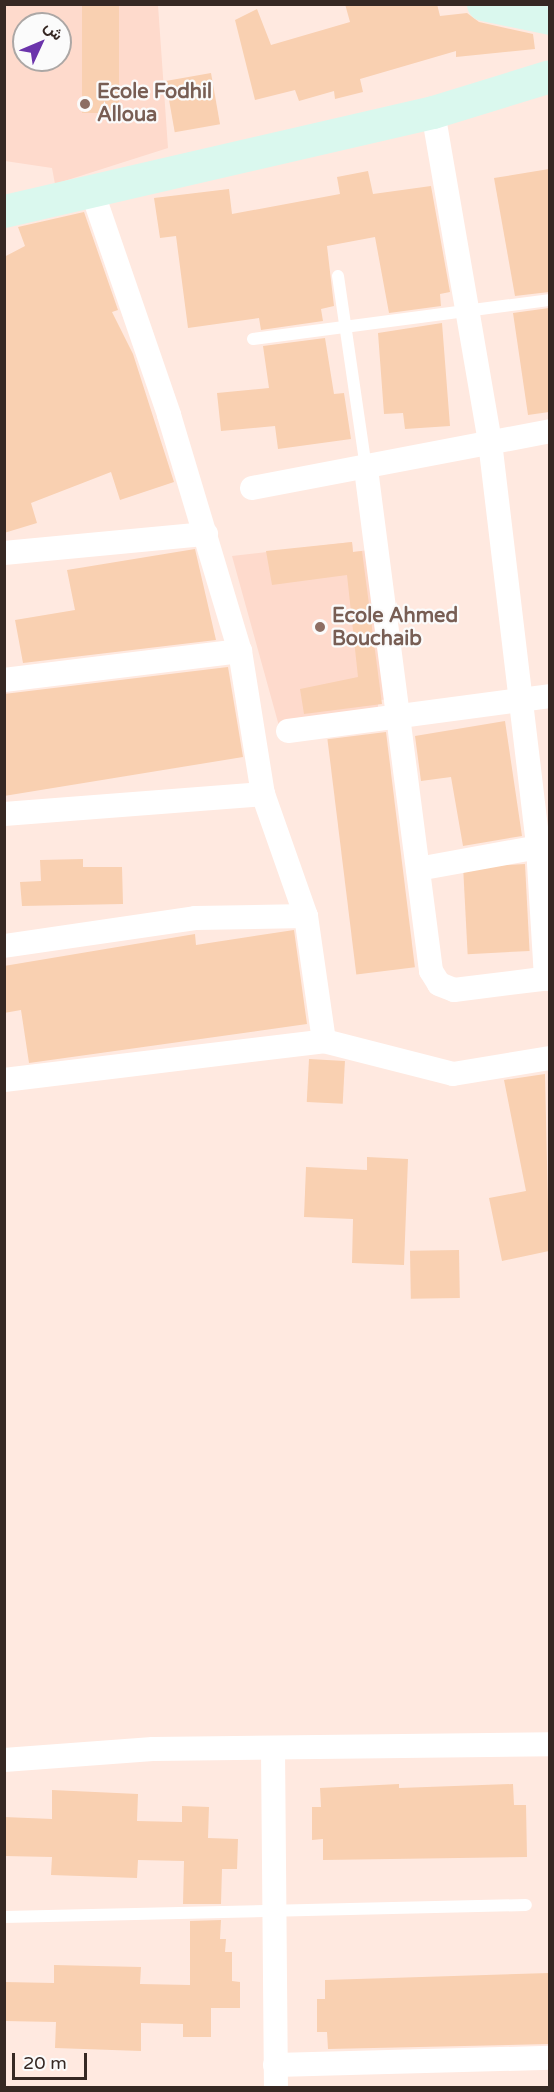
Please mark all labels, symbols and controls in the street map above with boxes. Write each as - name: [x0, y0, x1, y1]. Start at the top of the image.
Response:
- north arrow: [12, 12, 72, 72]
- text: ش: [40, 17, 67, 45]
- place label: Ecole Fodhil Alloua: [97, 80, 212, 127]
- marker: Ecole Fodhil Alloua: [78, 97, 92, 111]
- place label: Ecole Ahmed Bouchaib: [332, 604, 458, 651]
- marker: Ecole Ahmed Bouchaib: [313, 620, 327, 634]
- scale bar: [15, 2041, 90, 2079]
- text: 20 m: [23, 2052, 67, 2074]

